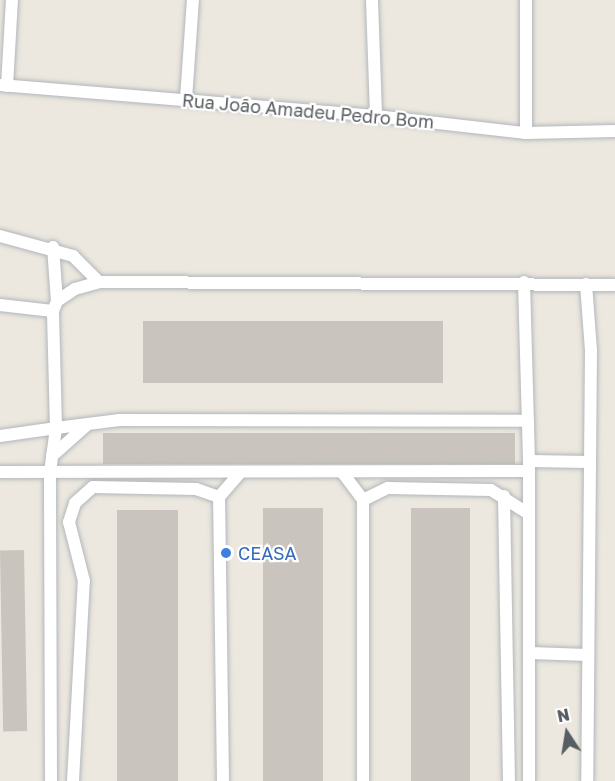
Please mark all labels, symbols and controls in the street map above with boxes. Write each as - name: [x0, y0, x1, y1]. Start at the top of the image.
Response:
- street label: Rua João Amadeu Pedro Bom: [181, 89, 435, 133]
- place label: CEASA: [238, 542, 296, 564]
- marker: CEASA: [219, 546, 233, 560]
- north arrow: [537, 703, 597, 763]
- text: N: [555, 704, 571, 726]

